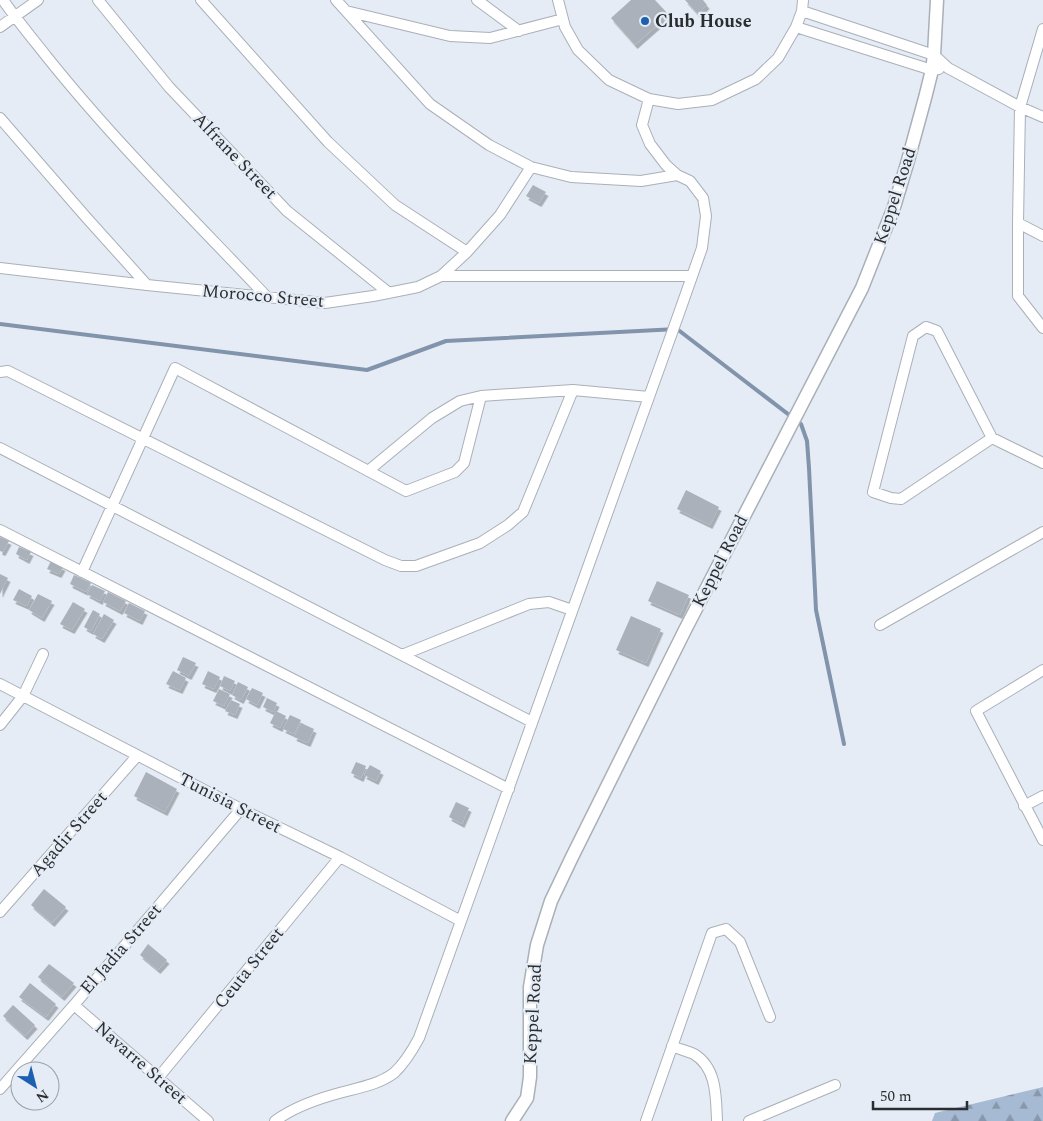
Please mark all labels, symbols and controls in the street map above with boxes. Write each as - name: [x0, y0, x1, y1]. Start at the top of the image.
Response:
- place label: Club House: [655, 8, 752, 35]
- marker: Club House: [639, 15, 651, 27]
- street label: Alfrane Street: [186, 106, 284, 206]
- street label: Keppel Road: [867, 144, 923, 248]
- street label: Morocco Street: [201, 277, 325, 315]
- street label: Keppel Road: [685, 510, 755, 612]
- street label: Tunisia Street: [174, 766, 286, 840]
- street label: Agadir Street: [24, 785, 114, 883]
- street label: El Jadia Street: [74, 897, 168, 1001]
- street label: Ceuta Street: [207, 921, 291, 1015]
- street label: Keppel Road: [517, 963, 549, 1065]
- street label: Navarre Street: [89, 1015, 193, 1111]
- north arrow: [10, 1061, 60, 1111]
- scale bar: [873, 1078, 967, 1110]
- text: N: [32, 1084, 53, 1108]
- text: 50 m: [880, 1085, 912, 1108]

